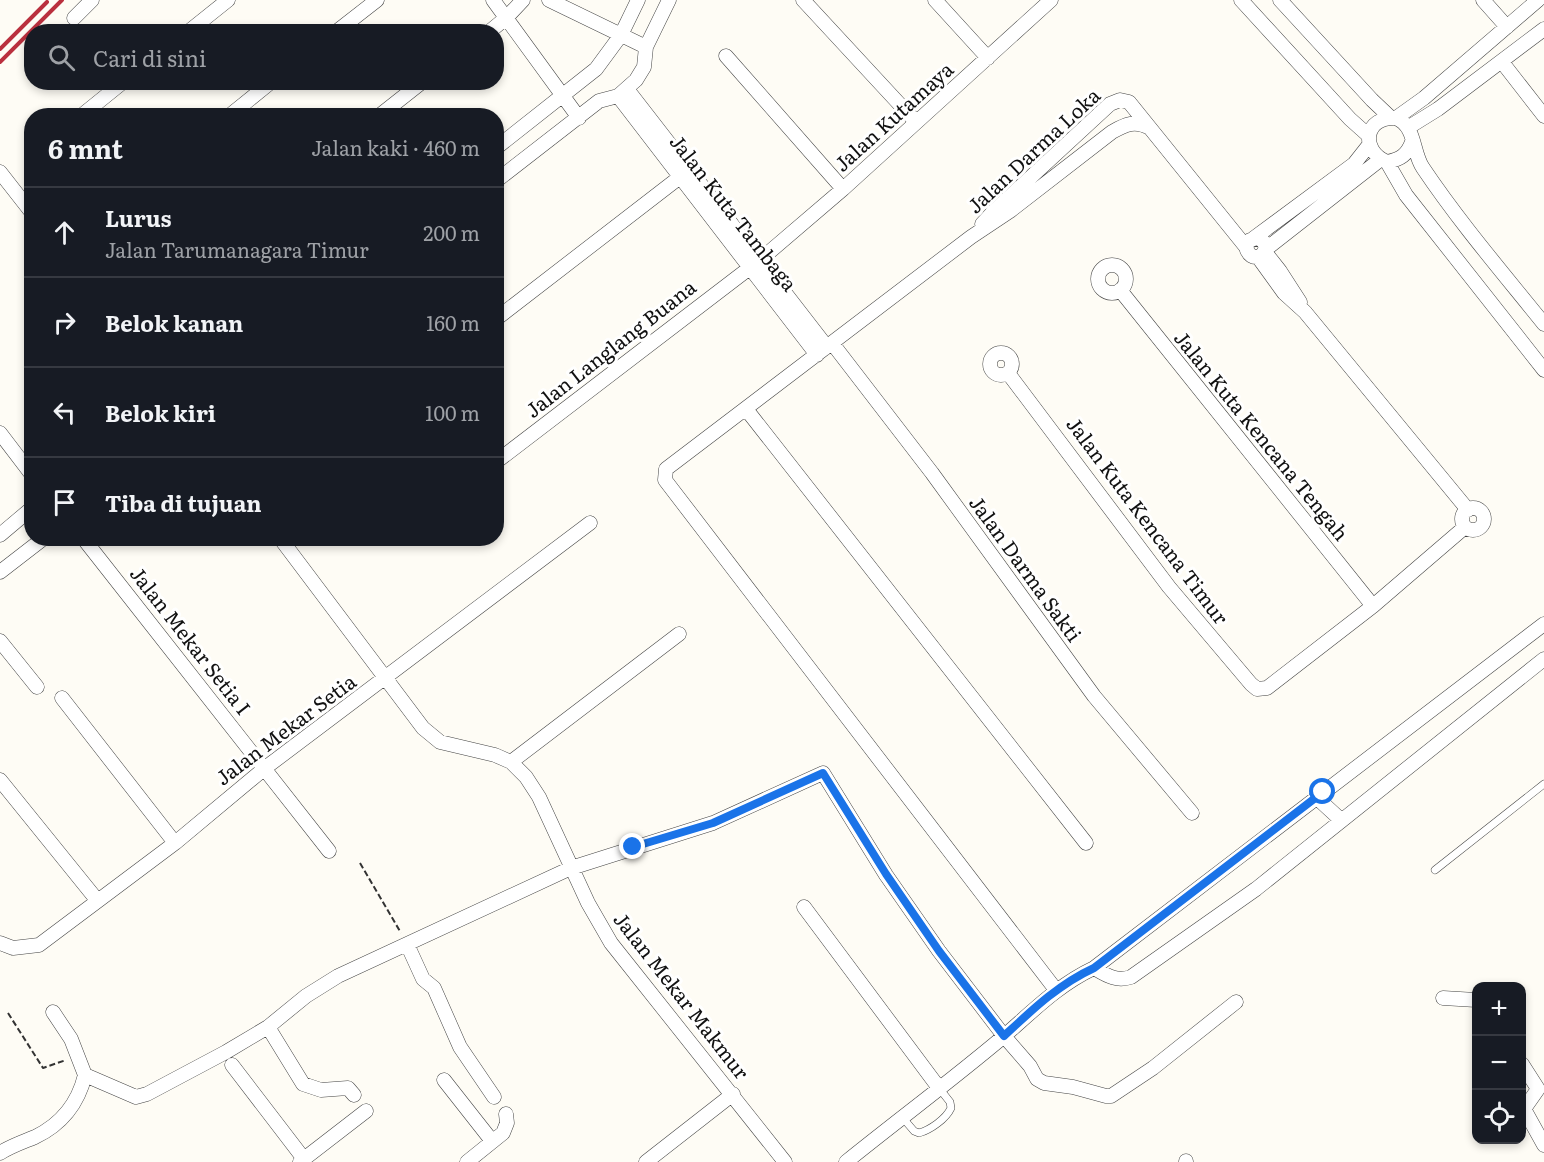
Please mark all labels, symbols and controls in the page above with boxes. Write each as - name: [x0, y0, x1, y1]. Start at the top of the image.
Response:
- search box: [24, 24, 504, 90]
- icon: search: [45, 41, 78, 74]
- text: Cari di sini: [93, 41, 206, 74]
- street label: Jalan Kutamaya: [826, 54, 959, 177]
- street label: Jalan Darma Loka: [959, 80, 1106, 219]
- street label: Jalan Kuta Tambaga: [664, 127, 806, 297]
- text: 6 mnt: [48, 128, 123, 167]
- text: Jalan kaki · 460 m: [311, 132, 480, 162]
- text: Lurus: [105, 201, 172, 234]
- icon: ahead: [48, 216, 81, 249]
- text: 200 m: [423, 217, 480, 247]
- text: Jalan Tarumanagara Timur: [105, 234, 369, 264]
- street label: Jalan Langlang Buana: [518, 271, 702, 424]
- icon: right: [48, 306, 81, 339]
- text: Belok kanan: [105, 306, 243, 339]
- text: 160 m: [426, 307, 480, 337]
- street label: Jalan Kuta Kencana Tengah: [1168, 323, 1357, 546]
- icon: left: [48, 396, 81, 429]
- text: Belok kiri: [105, 396, 216, 429]
- text: 100 m: [425, 397, 480, 427]
- street label: Jalan Kuta Kencana Timur: [1060, 410, 1237, 630]
- icon: arrive: [48, 486, 81, 519]
- text: Tiba di tujuan: [105, 486, 261, 519]
- street label: Jalan Darma Sakti: [963, 488, 1090, 648]
- street label: Jalan Mekar Setia I: [124, 559, 259, 720]
- street label: Jalan Mekar Setia: [208, 665, 362, 791]
- route start: [1309, 778, 1335, 804]
- route end: [619, 833, 645, 859]
- street label: Jalan Mekar Makmur: [608, 905, 758, 1085]
- map controls: [1472, 982, 1526, 1144]
- button: +: [1472, 982, 1526, 1036]
- button: −: [1472, 1036, 1526, 1090]
- button: locate: [1472, 1090, 1526, 1144]

